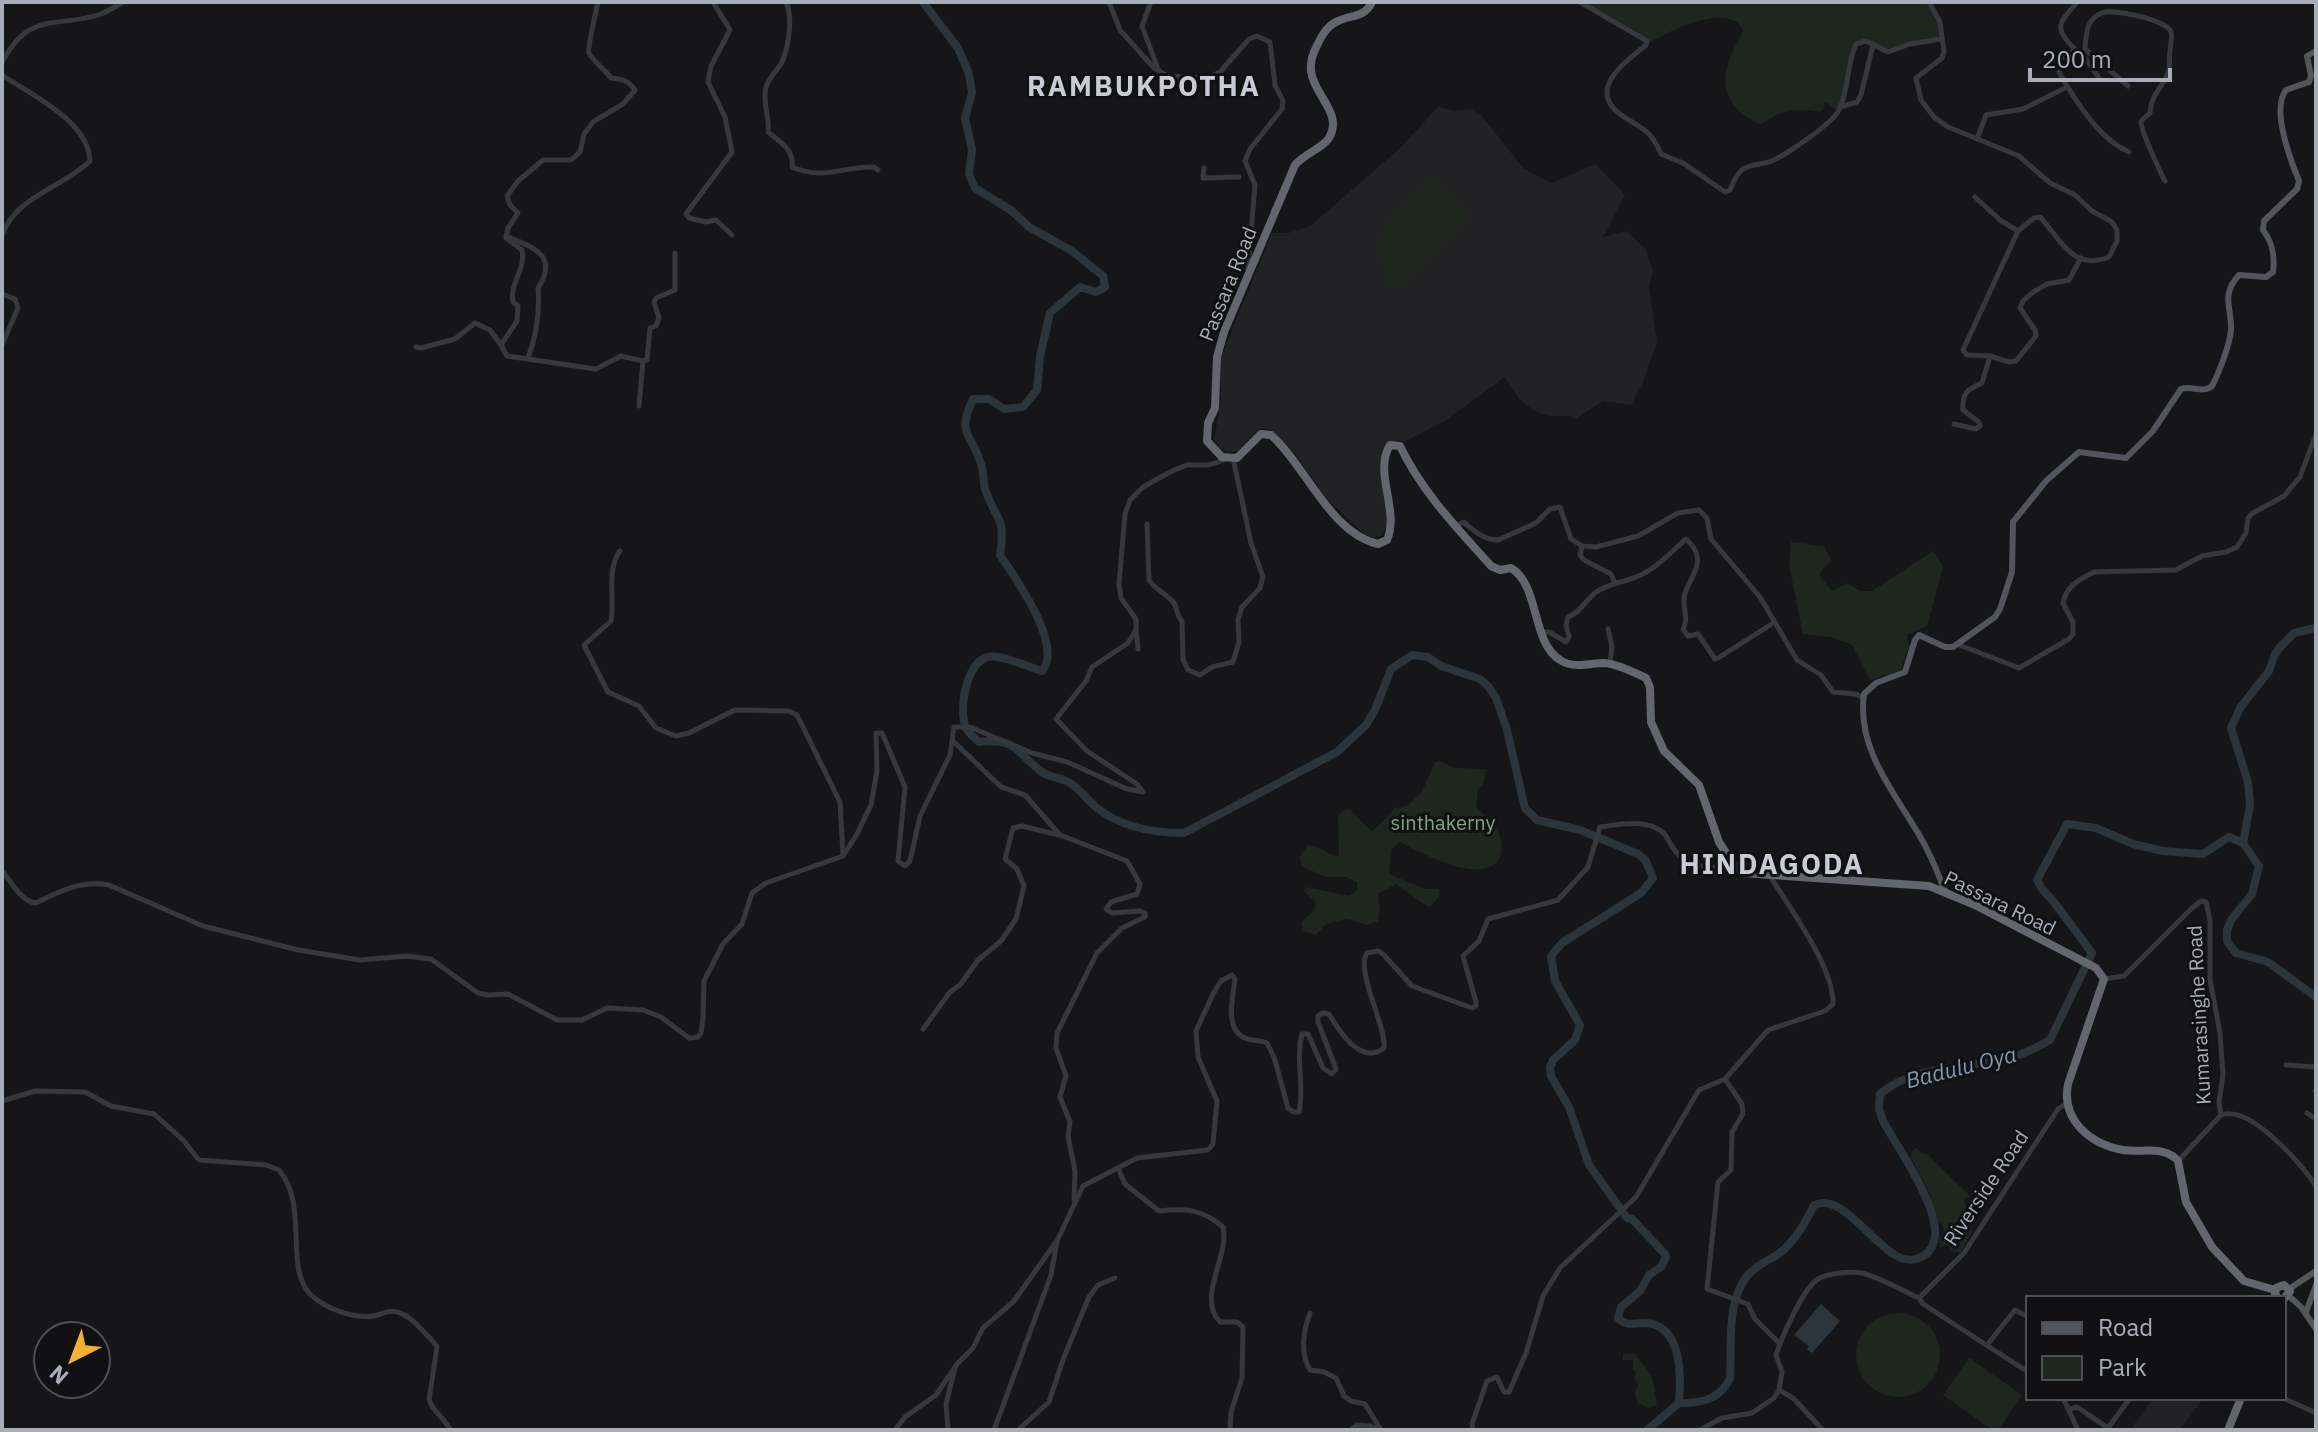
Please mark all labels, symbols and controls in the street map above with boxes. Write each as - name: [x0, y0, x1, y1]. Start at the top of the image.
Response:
- scale bar: [2030, 32, 2170, 82]
- text: 200 m: [2042, 43, 2112, 75]
- district label: RAMBUKPOTHA: [1027, 67, 1261, 104]
- street label: Passara Road: [1192, 223, 1263, 345]
- park label: sinthakerny: [1391, 809, 1495, 836]
- district label: HINDAGODA: [1679, 845, 1865, 882]
- street label: Passara Road: [1940, 864, 2061, 941]
- street label: Kumarasinghe Road: [2180, 925, 2217, 1105]
- water label: Badulu Oya: [1902, 1039, 2019, 1094]
- street label: Riverside Road: [1937, 1125, 2034, 1251]
- legend: [2026, 1296, 2286, 1400]
- text: Road: [2098, 1311, 2153, 1343]
- north arrow: [32, 1320, 112, 1400]
- text: Park: [2098, 1351, 2147, 1383]
- text: N: [43, 1359, 74, 1391]

